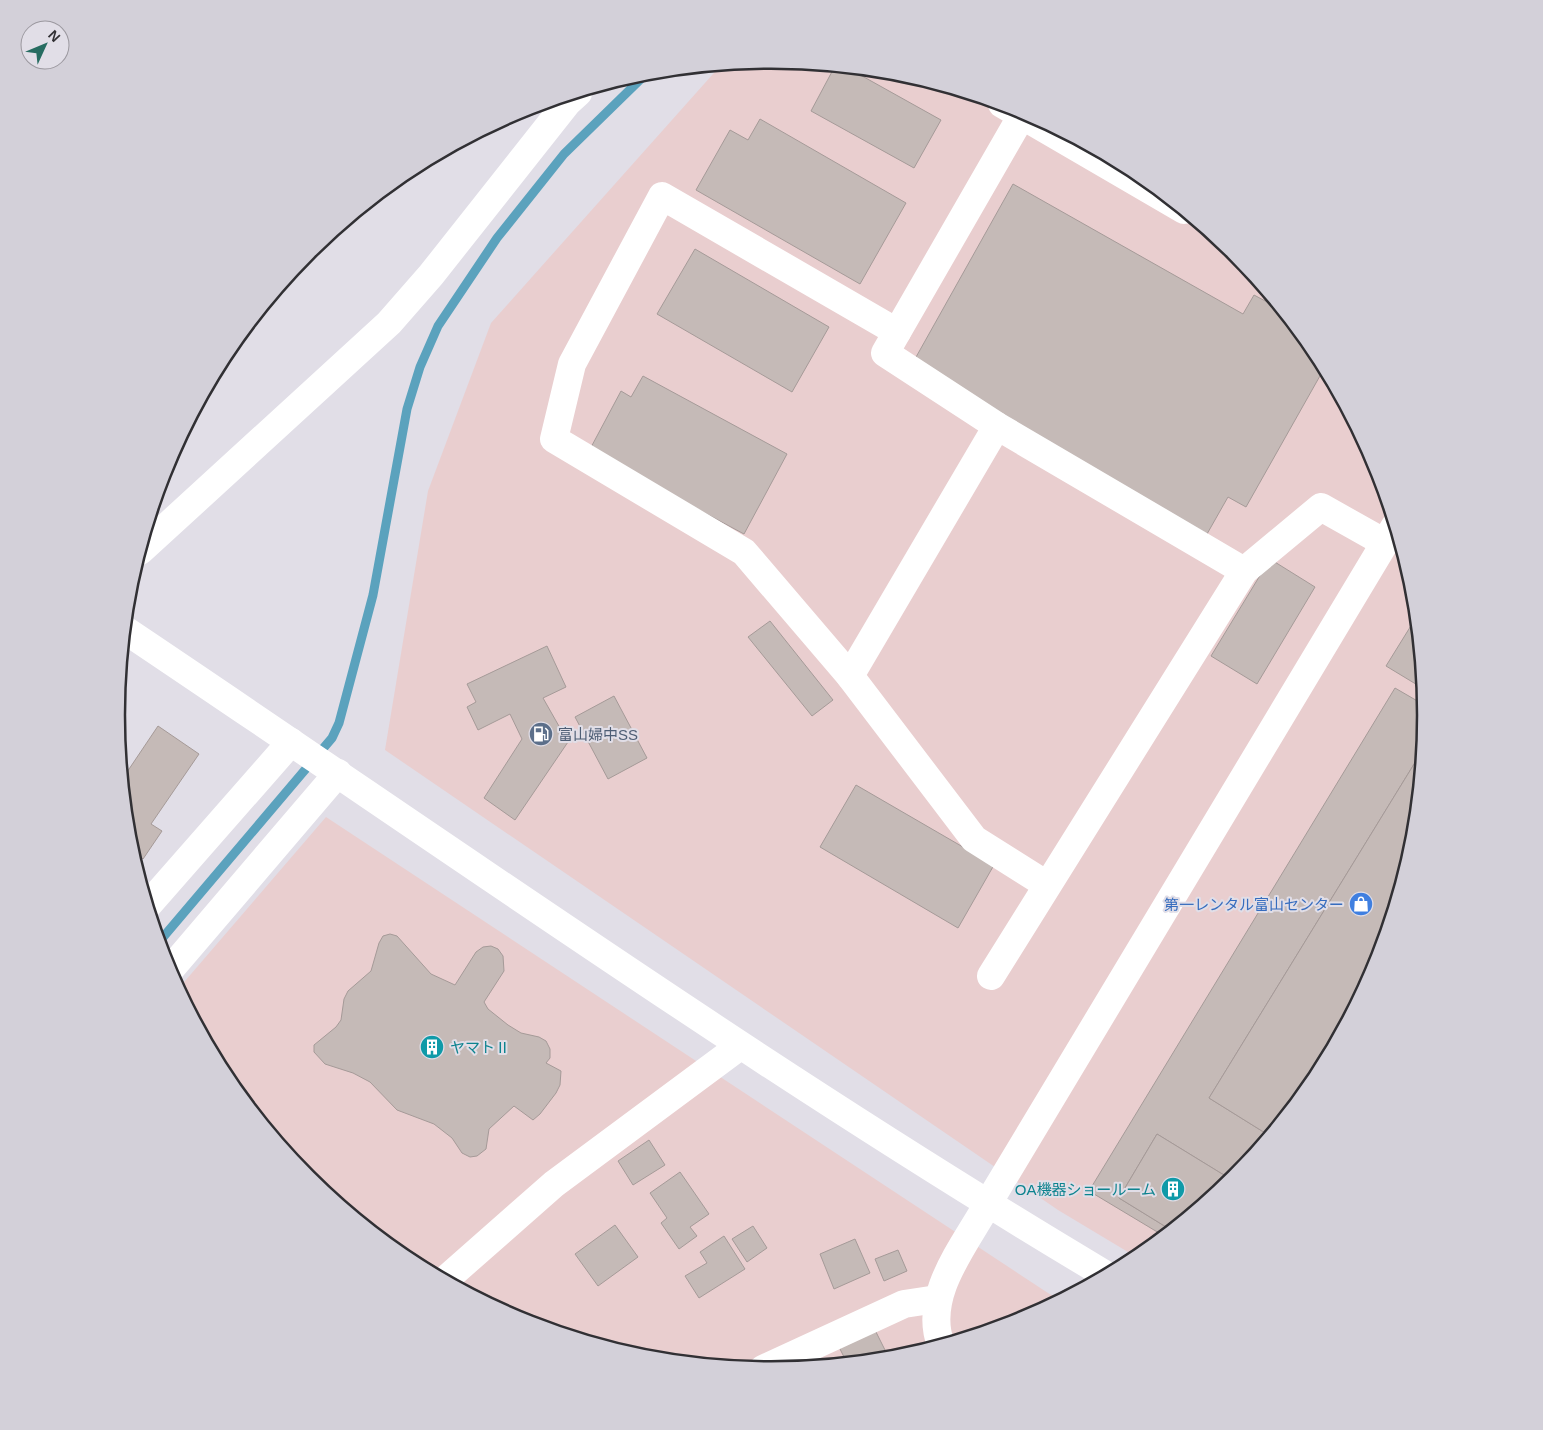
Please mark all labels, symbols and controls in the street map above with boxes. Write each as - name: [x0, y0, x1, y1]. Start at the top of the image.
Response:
- north arrow: [20, 20, 70, 70]
- text: N: [45, 27, 64, 45]
- fuel station icon: 富山婦中SS: [528, 721, 554, 747]
- place label: 富山婦中SS: [558, 726, 638, 743]
- shop icon: 第一レンタル富山センター: [1348, 891, 1374, 917]
- place label: 第一レンタル富山センター: [1164, 896, 1344, 913]
- building icon: ヤマトⅡ: [419, 1034, 445, 1060]
- place label: ヤマトⅡ: [450, 1039, 510, 1056]
- building icon: OA機器ショールーム: [1160, 1176, 1186, 1202]
- place label: OA機器ショールーム: [1015, 1181, 1156, 1198]

